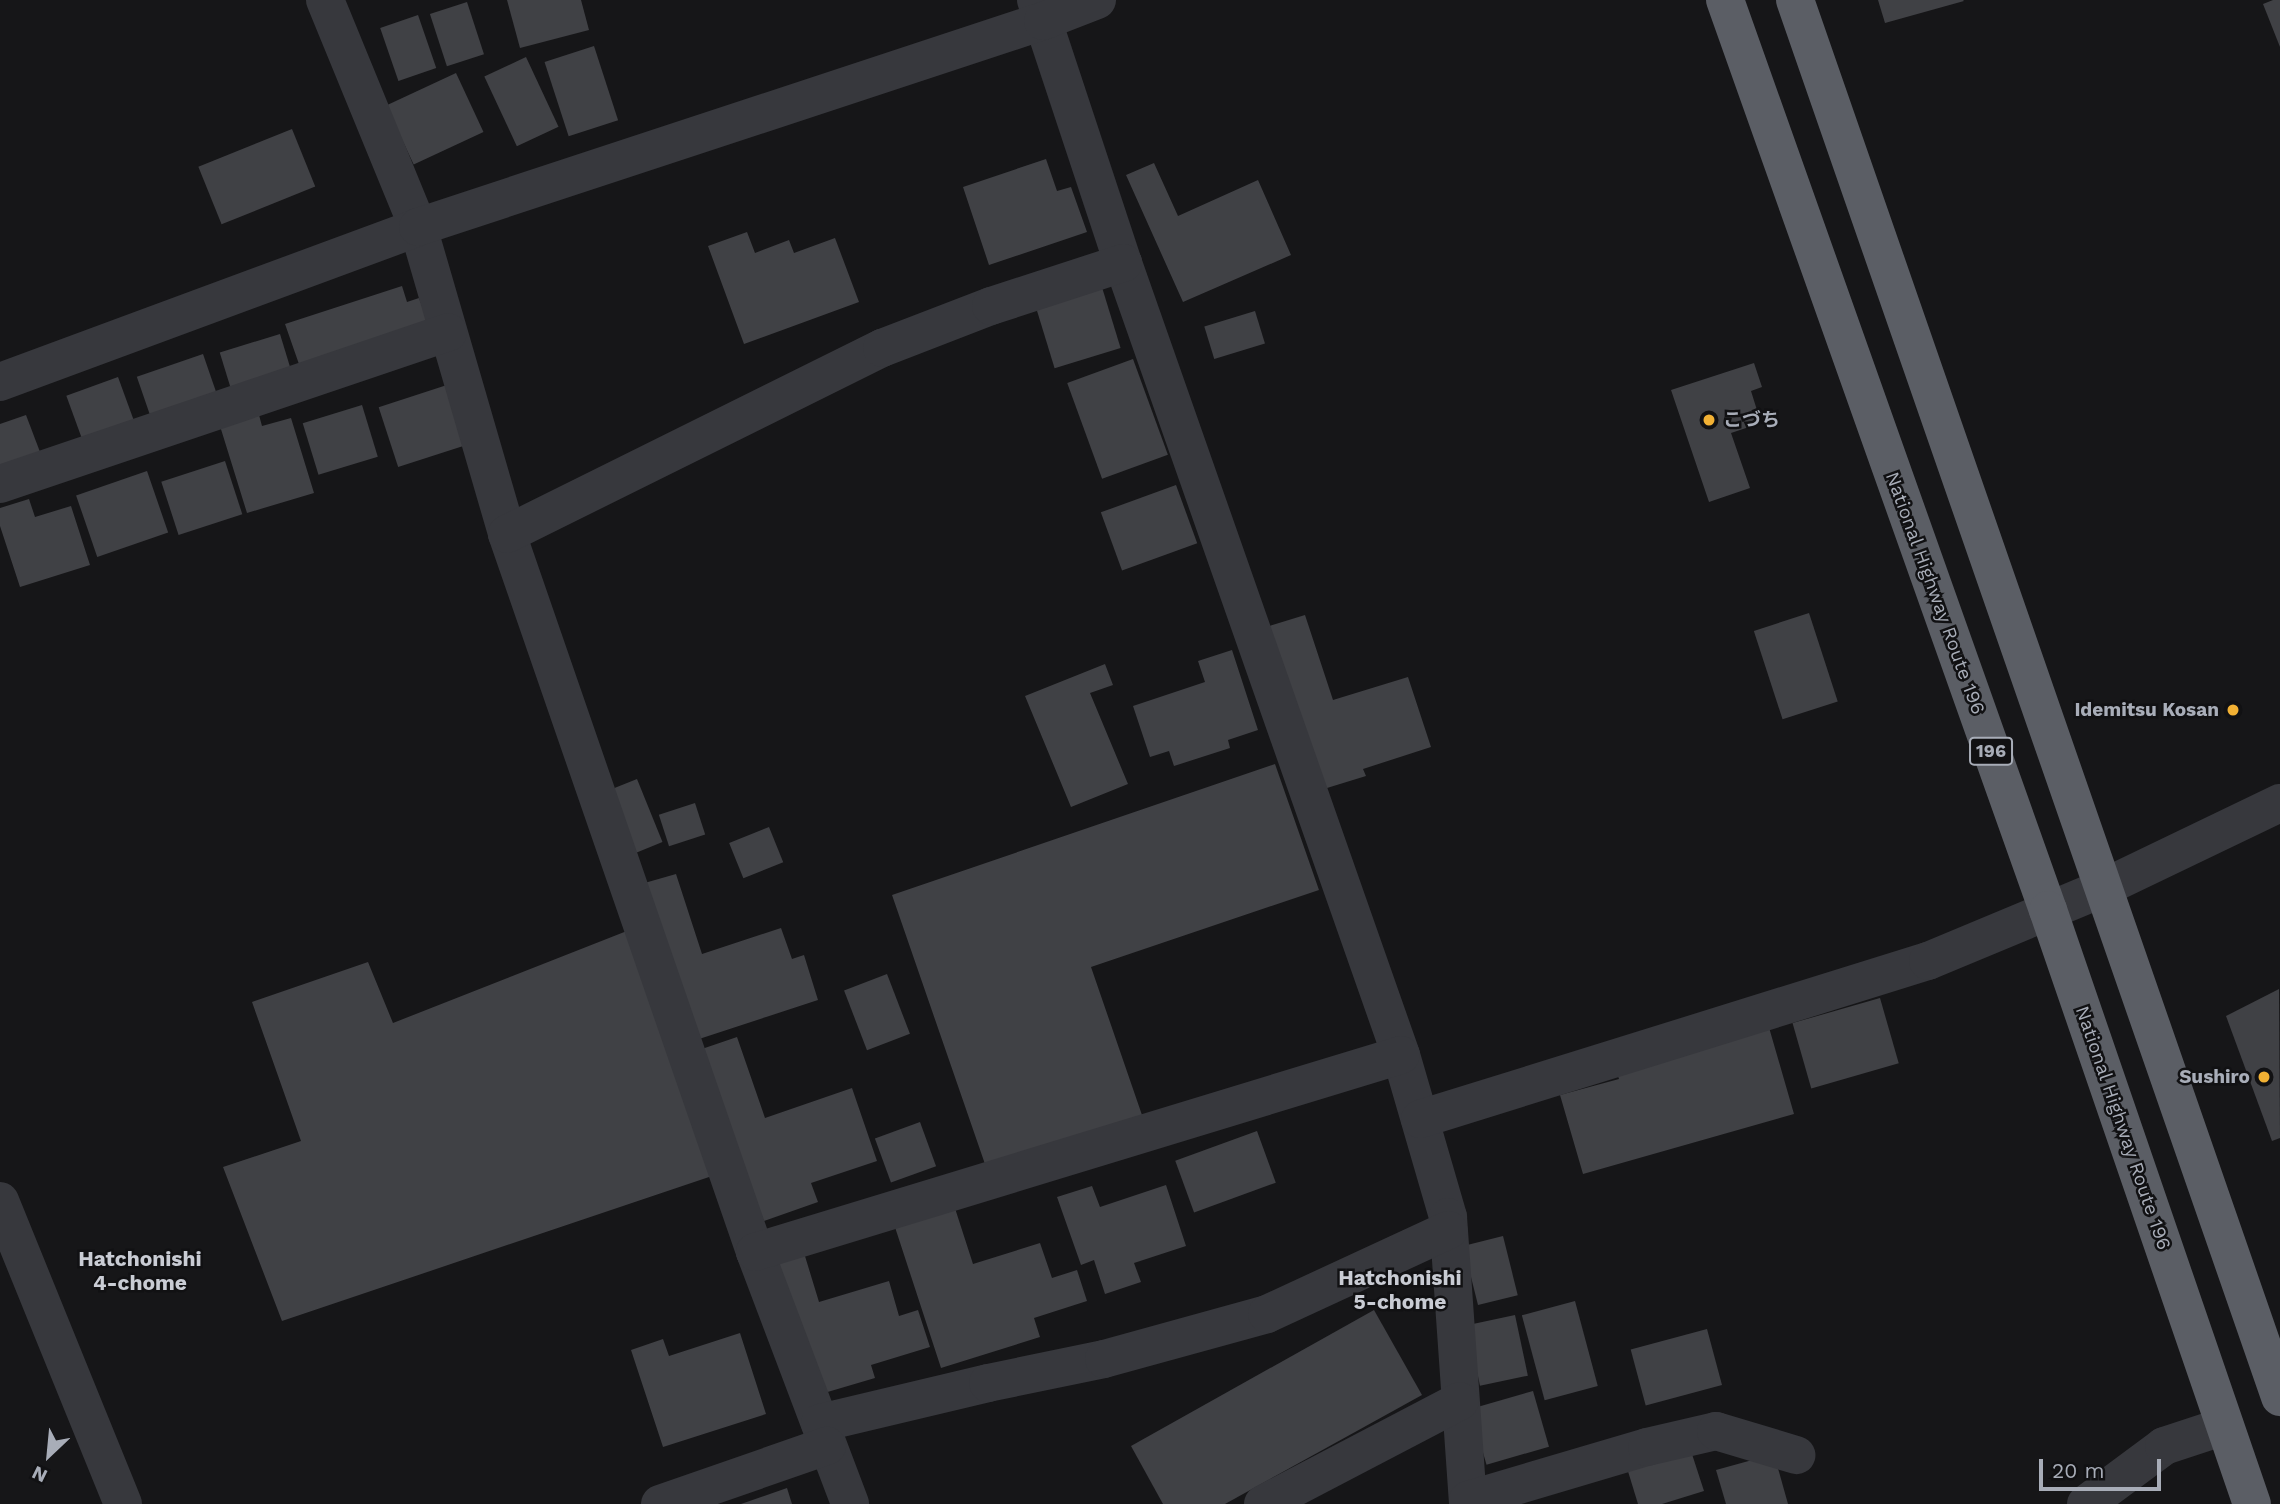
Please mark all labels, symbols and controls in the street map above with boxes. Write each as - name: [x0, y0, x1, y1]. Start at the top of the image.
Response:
- place label: こづち: [1723, 409, 1780, 431]
- marker: こづち: [1701, 412, 1717, 428]
- street label: National Highway Route 196: [1880, 468, 1990, 718]
- place label: Idemitsu Kosan: [2074, 699, 2219, 721]
- marker: Idemitsu Kosan: [2225, 702, 2241, 718]
- road number: 196: [1968, 736, 2014, 766]
- street label: National Highway Route 196: [2070, 1002, 2176, 1254]
- place label: Sushiro: [2179, 1066, 2250, 1088]
- marker: Sushiro: [2256, 1069, 2272, 1085]
- district label: Hatchonishi 4-chome: [78, 1246, 202, 1296]
- district label: Hatchonishi 5-chome: [1338, 1265, 1462, 1315]
- north arrow: [14, 1420, 84, 1490]
- scale bar: [2042, 1444, 2164, 1488]
- text: 20 m: [2052, 1458, 2104, 1483]
- text: N: [28, 1461, 51, 1488]

